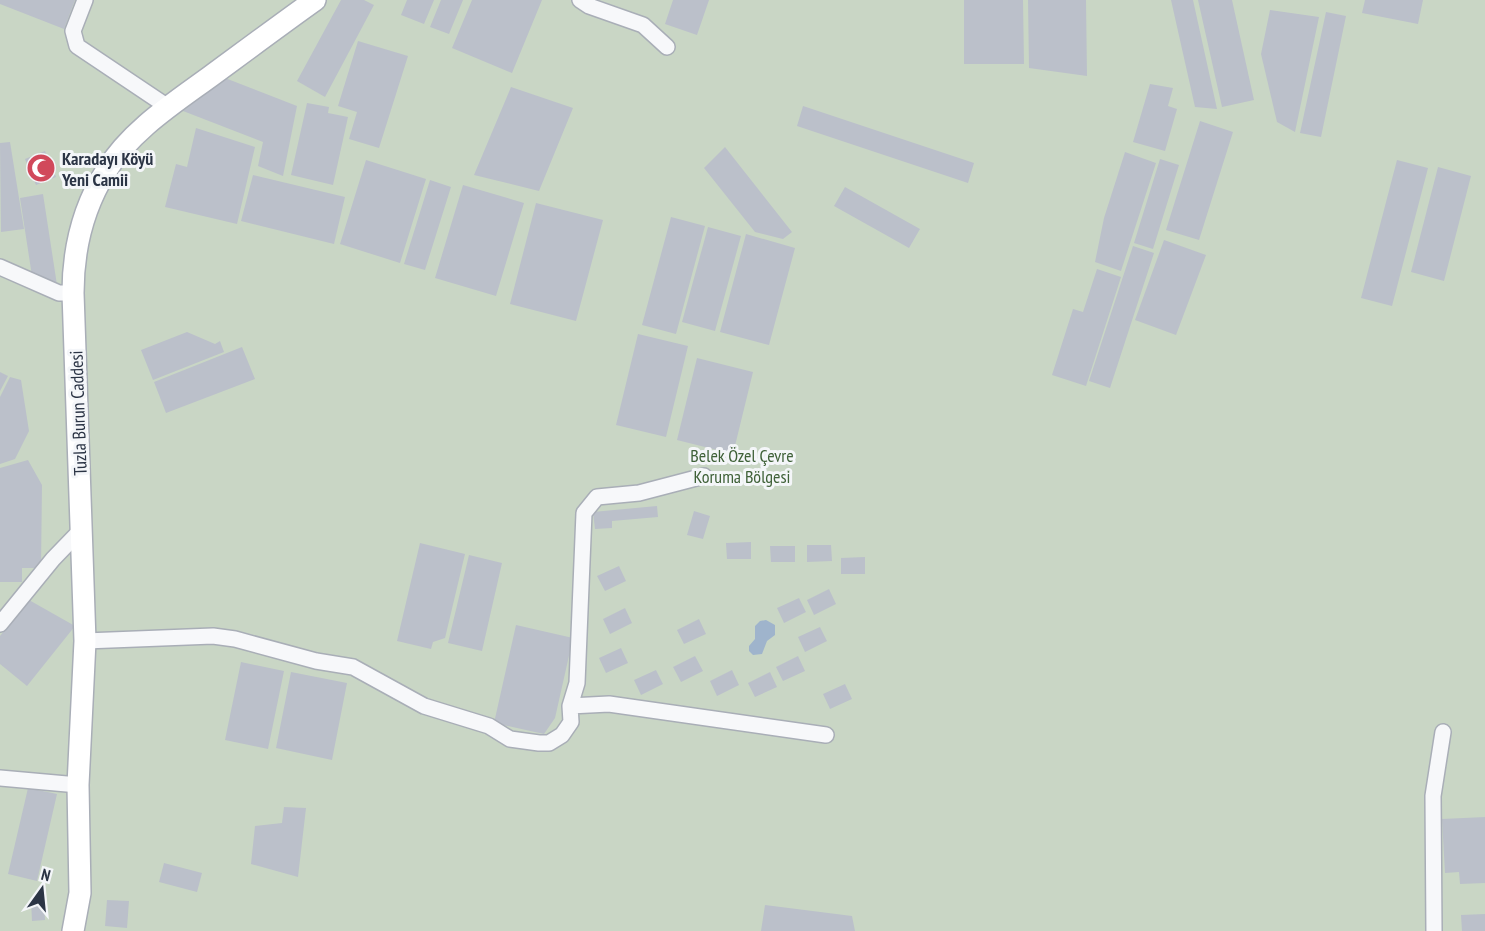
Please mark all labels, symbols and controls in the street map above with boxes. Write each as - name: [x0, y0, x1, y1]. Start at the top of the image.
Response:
- place label: Karadayı Köyü Yeni Camii: [61, 147, 153, 191]
- mosque icon: Karadayı Köyü Yeni Camii: [25, 152, 57, 184]
- street label: Tuzla Burun Caddesi: [64, 350, 92, 476]
- park label: Belek Özel Çevre Koruma Bölgesi: [690, 444, 794, 488]
- north arrow: [12, 859, 72, 919]
- text: N: [39, 864, 53, 885]

